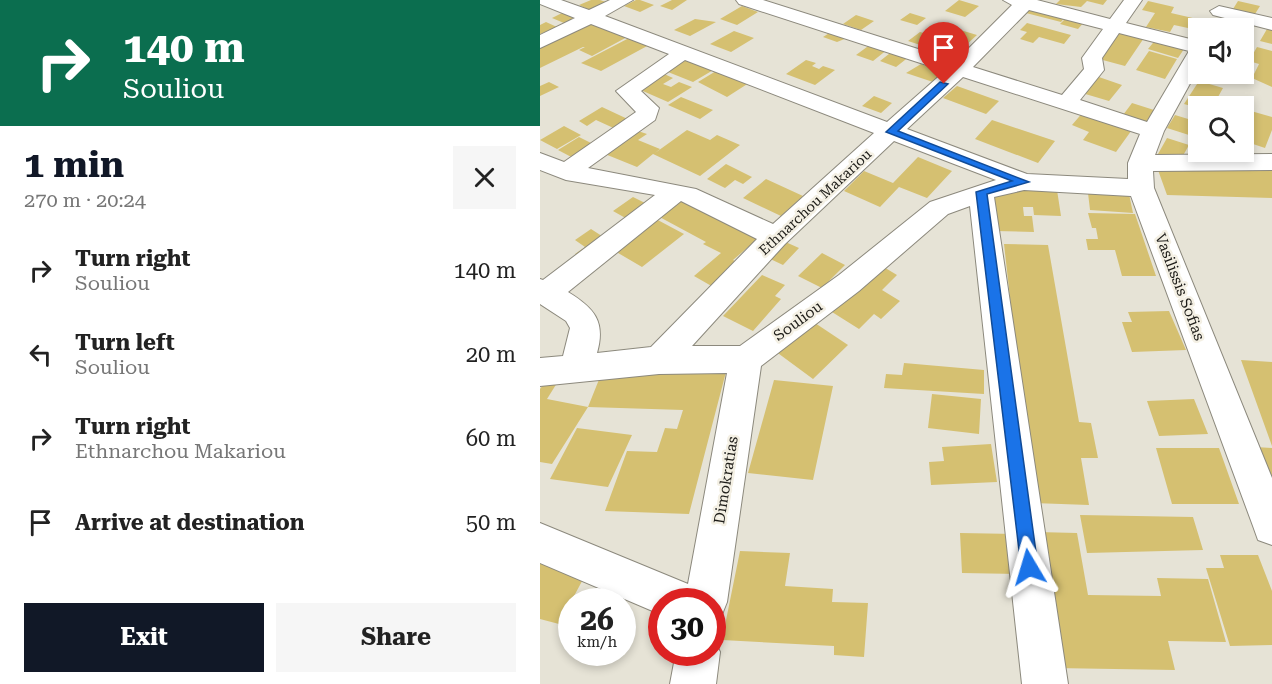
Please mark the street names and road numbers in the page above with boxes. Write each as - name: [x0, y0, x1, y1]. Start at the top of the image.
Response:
- street label: Ethnarchou Makariou: [756, 146, 875, 258]
- street label: Vasilissis Sofias: [1151, 231, 1209, 343]
- street label: Souliou: [770, 297, 827, 345]
- street label: Dimokratias: [710, 435, 742, 525]

